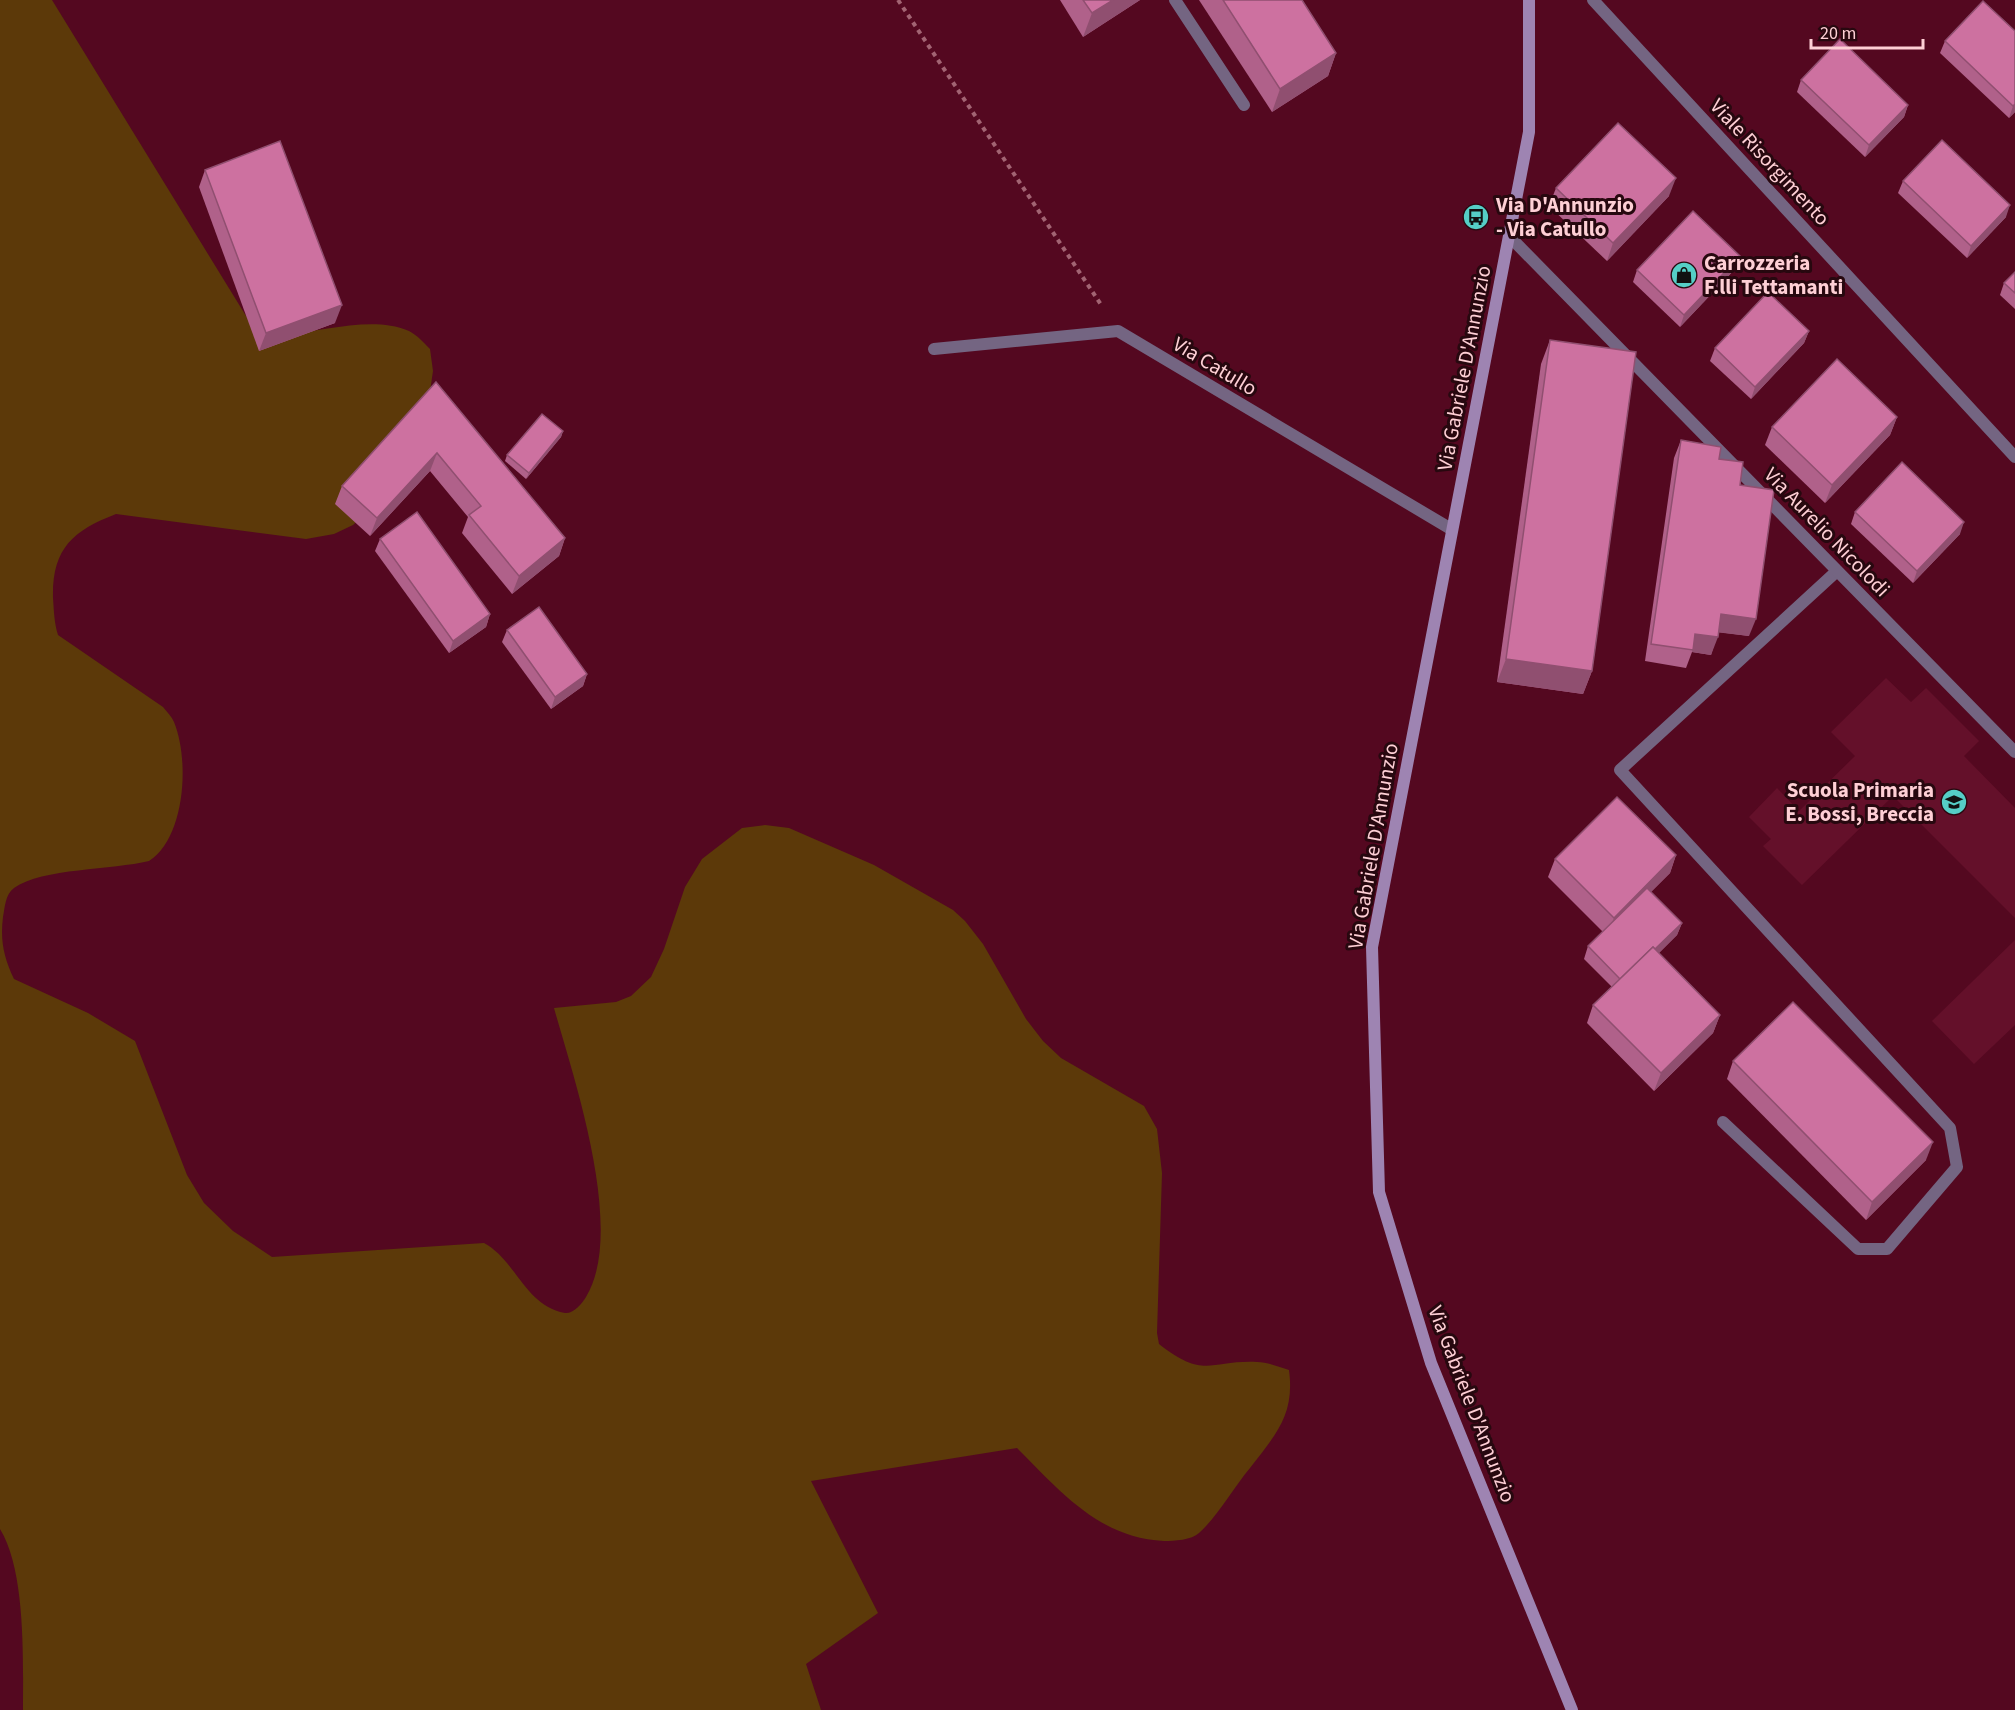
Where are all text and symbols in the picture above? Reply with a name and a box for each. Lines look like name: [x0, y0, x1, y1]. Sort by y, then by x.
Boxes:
scale bar: [1811, 12, 1924, 50]
text: 20 m: [1820, 21, 1856, 46]
street label: Viale Risorgimento: [1703, 92, 1837, 232]
place label: Via D'Annunzio - Via Catullo: [1495, 190, 1634, 244]
bus stop icon: Via D'Annunzio - Via Catullo: [1461, 202, 1491, 232]
place label: Carrozzeria F.lli Tettamanti: [1704, 248, 1843, 302]
shop icon: Carrozzeria F.lli Tettamanti: [1669, 260, 1699, 290]
street label: Via Gabriele D'Annunzio: [1429, 263, 1499, 473]
street label: Via Catullo: [1167, 329, 1263, 403]
street label: Via Aurelio Nicolodi: [1757, 460, 1897, 604]
street label: Via Gabriele D'Annunzio: [1340, 741, 1406, 951]
place label: Scuola Primaria E. Bossi, Breccia: [1785, 775, 1934, 829]
school or university icon: Scuola Primaria E. Bossi, Breccia: [1939, 787, 1969, 817]
street label: Via Gabriele D'Annunzio: [1421, 1301, 1523, 1507]

